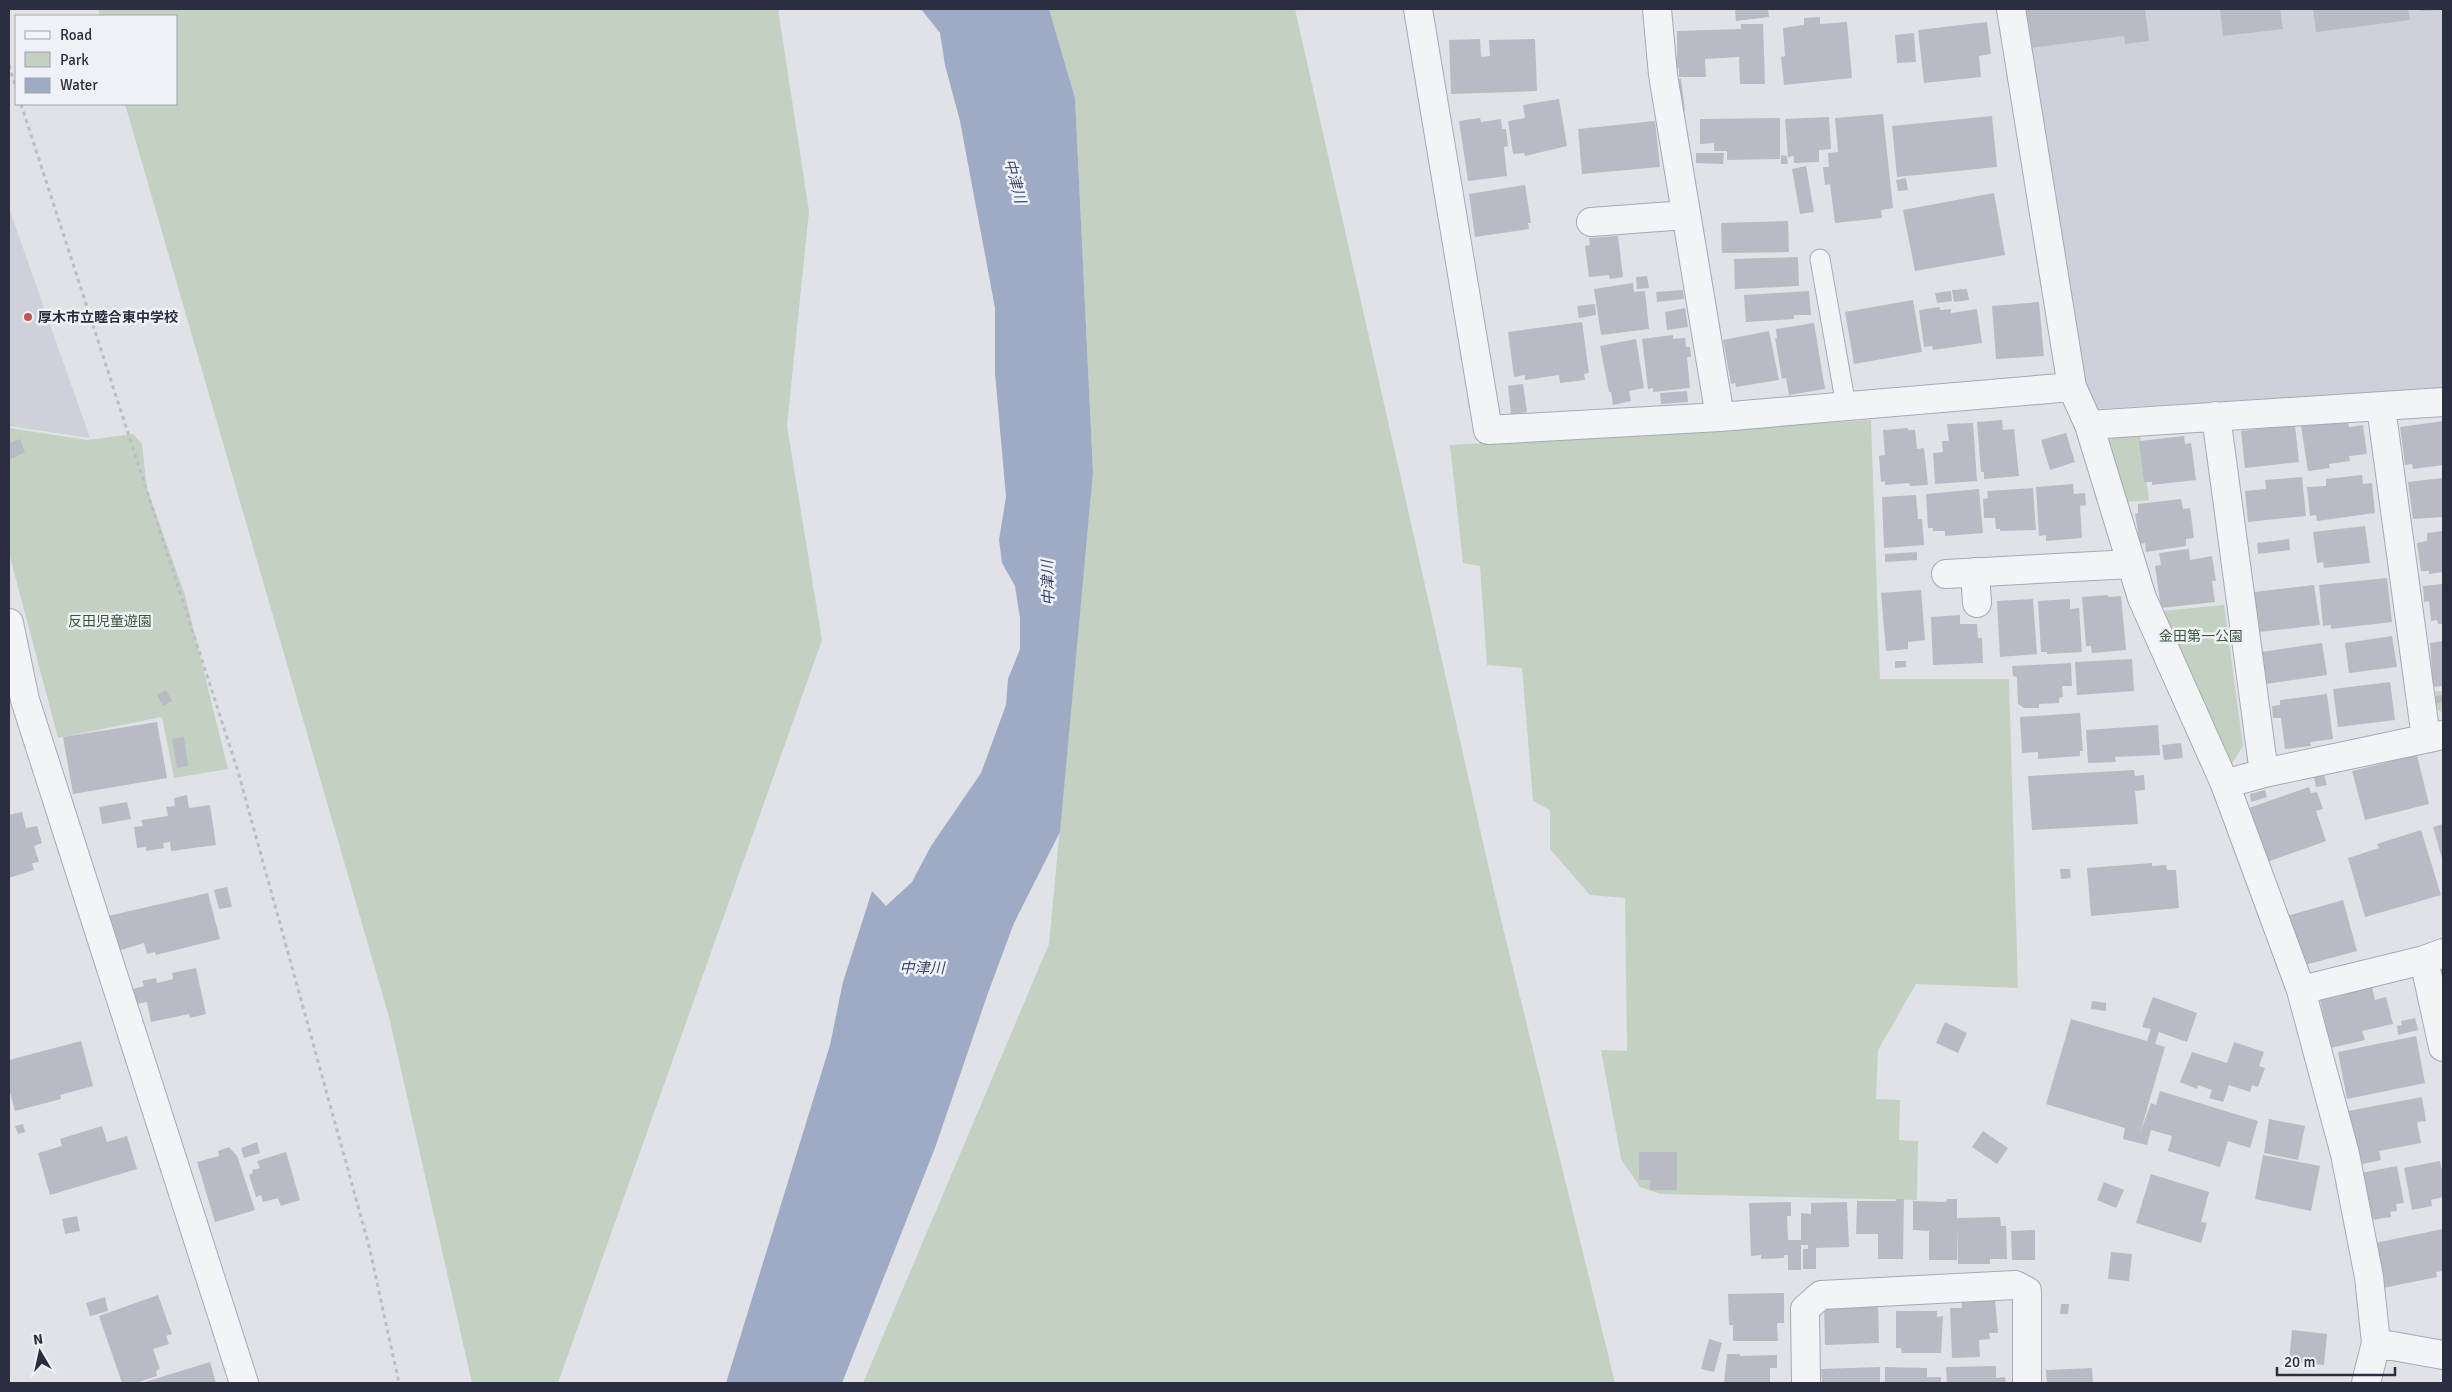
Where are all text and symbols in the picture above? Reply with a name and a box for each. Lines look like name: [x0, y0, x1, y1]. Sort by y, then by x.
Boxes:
legend: [15, 15, 178, 105]
text: Road: [60, 26, 92, 44]
text: Park: [60, 51, 89, 69]
text: Water: [60, 76, 98, 94]
water label: 中津川: [1000, 157, 1030, 207]
place label: 厚木市立睦合東中学校: [38, 309, 178, 326]
marker: 厚木市立睦合東中学校: [22, 311, 34, 323]
water label: 中津川: [1038, 558, 1058, 606]
park label: 反田児童遊園: [68, 613, 152, 630]
park label: 金田第一公園: [2159, 628, 2243, 645]
water label: 中津川: [899, 959, 946, 977]
north arrow: [15, 1327, 65, 1377]
text: N: [32, 1330, 44, 1349]
scale bar: [2277, 1344, 2394, 1376]
text: 20 m: [2284, 1353, 2315, 1371]

